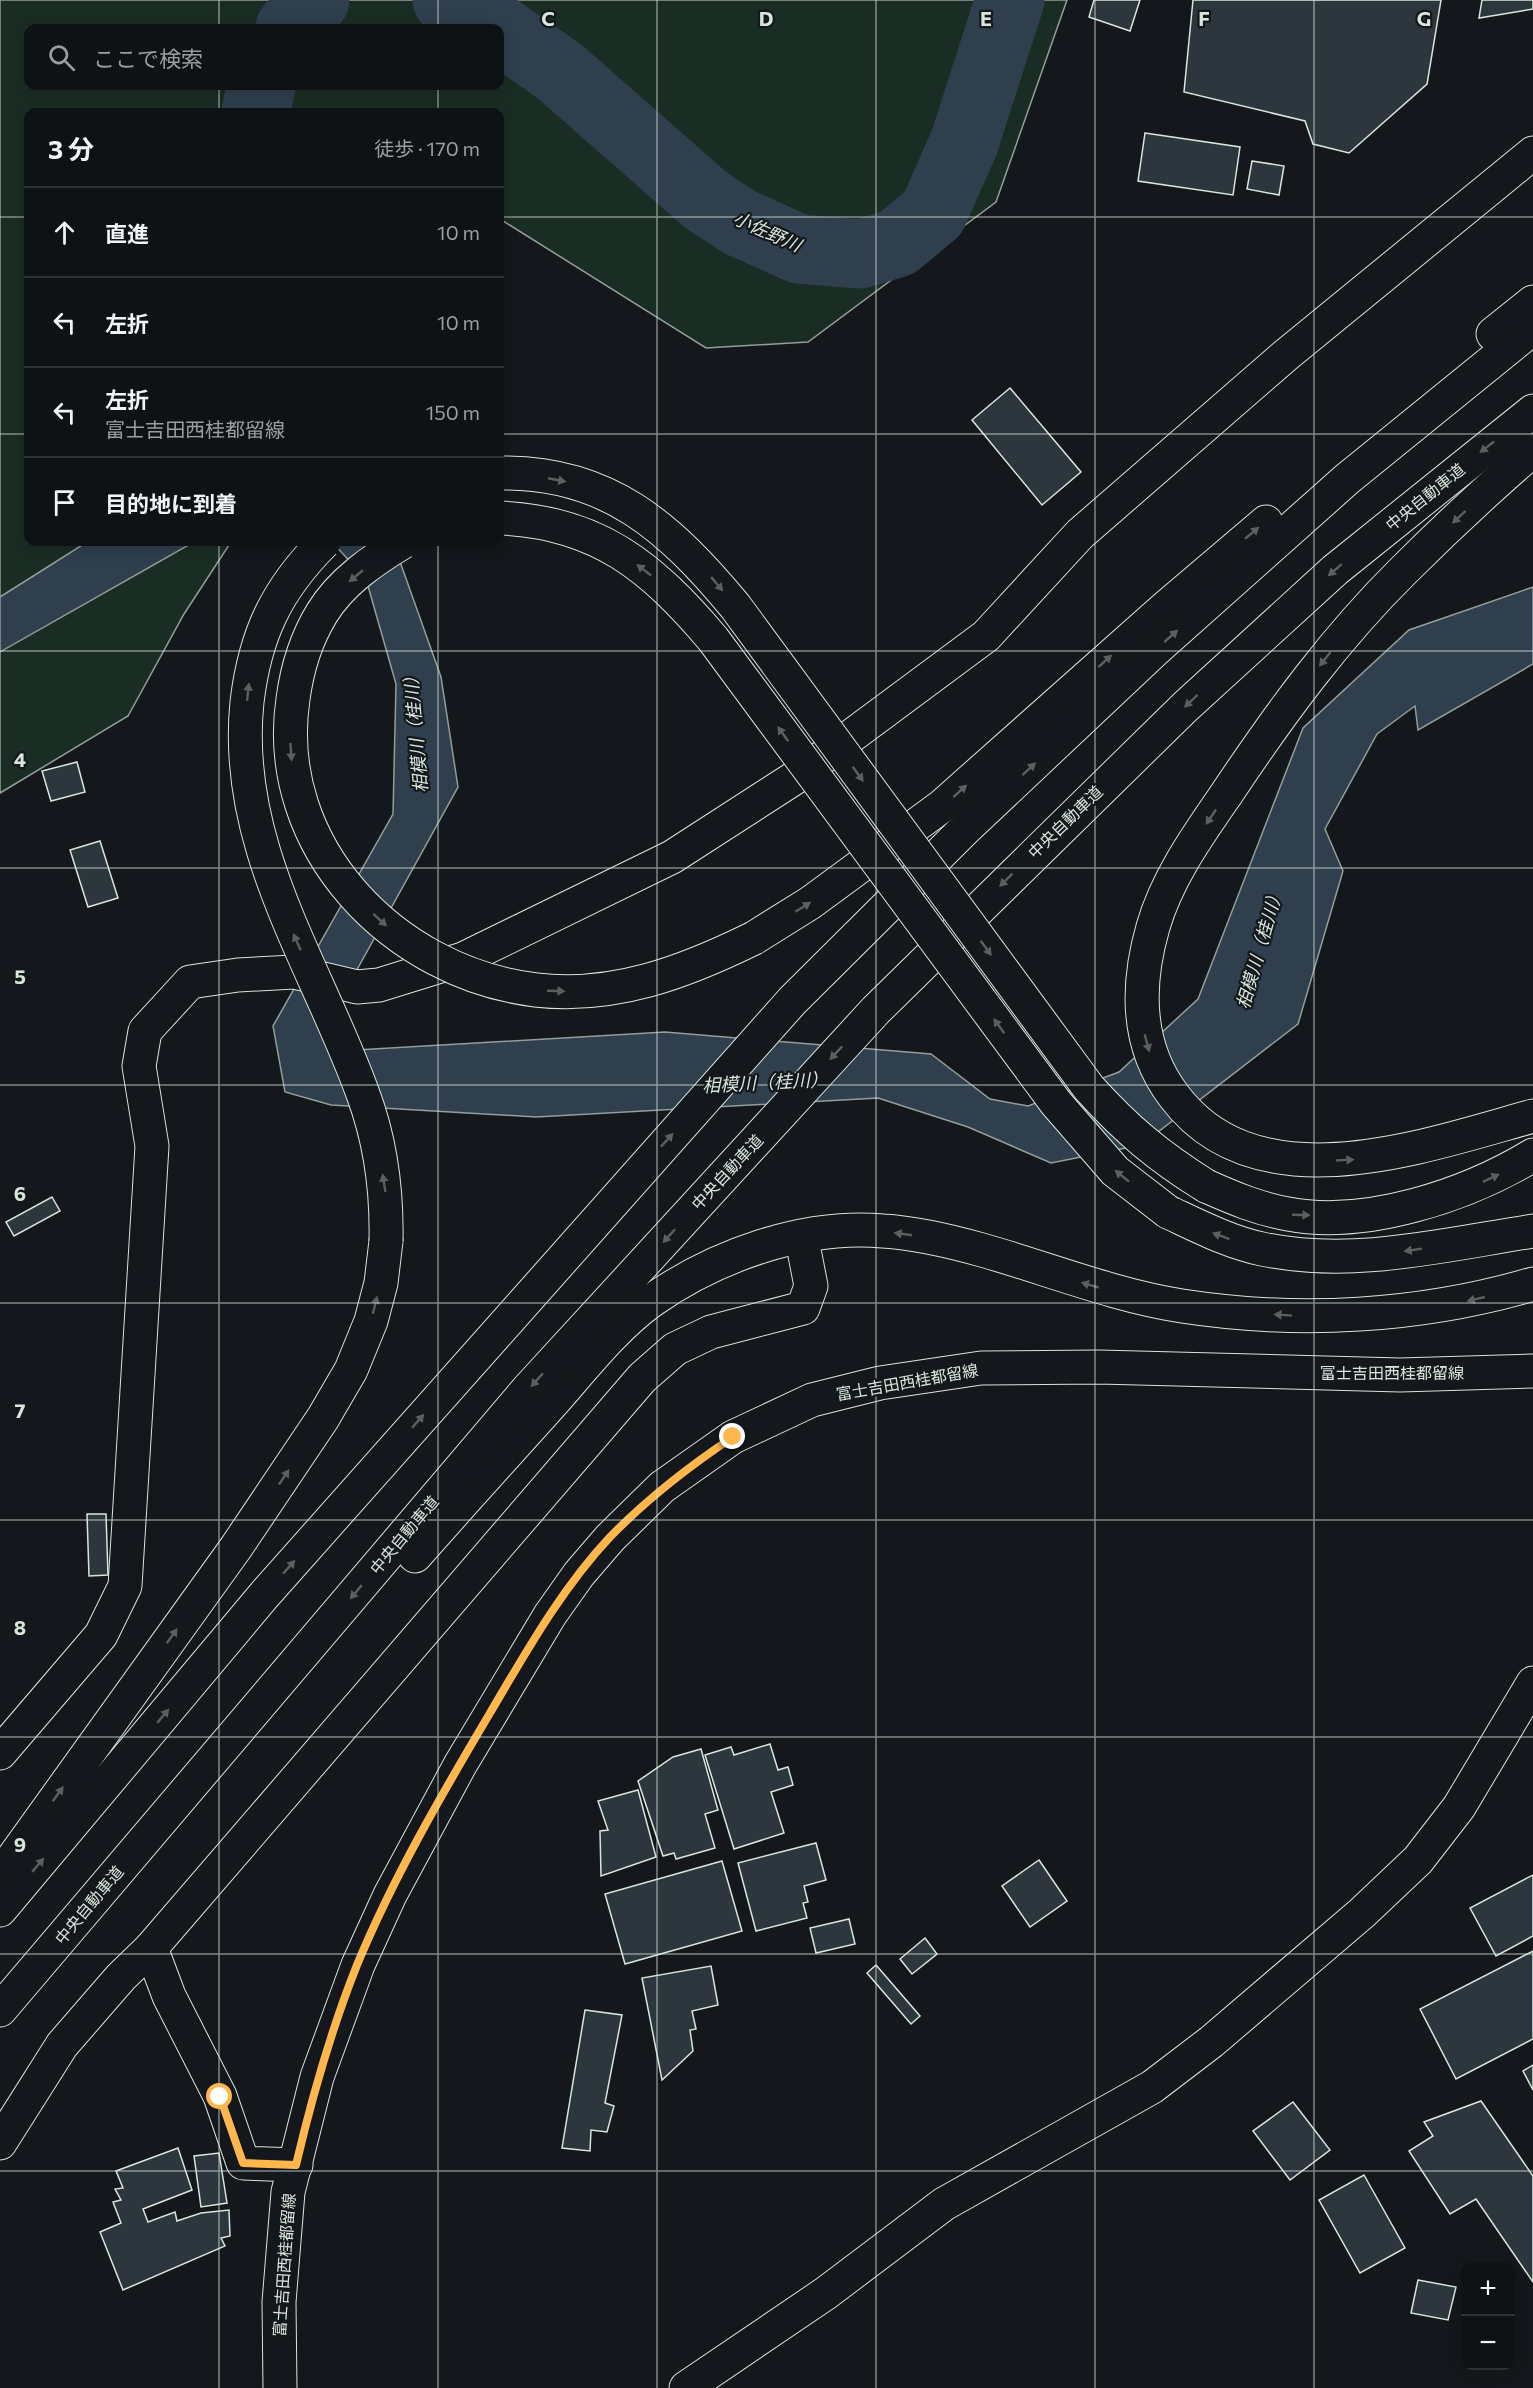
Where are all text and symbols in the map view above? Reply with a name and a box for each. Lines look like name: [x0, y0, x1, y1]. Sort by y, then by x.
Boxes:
text: C: [541, 6, 555, 30]
text: D: [759, 6, 773, 30]
text: E: [980, 6, 992, 30]
text: F: [1198, 6, 1210, 30]
text: G: [1417, 6, 1431, 30]
search box: [24, 24, 504, 90]
icon: search: [45, 41, 78, 74]
text: ここで検索: [93, 45, 203, 72]
text: 3 分: [48, 133, 94, 164]
text: 徒歩 · 170 m: [374, 136, 480, 160]
water label: 小佐野川: [730, 206, 807, 257]
icon: ahead: [48, 216, 81, 249]
text: 直進: [105, 220, 149, 247]
text: 10 m: [437, 220, 480, 244]
icon: left: [48, 306, 81, 339]
text: 左折: [105, 310, 149, 337]
text: 10 m: [437, 310, 480, 334]
text: 左折: [105, 386, 149, 413]
icon: left: [48, 396, 81, 429]
text: 150 m: [426, 400, 480, 424]
text: 富士吉田西桂都留線: [105, 417, 285, 441]
one-way arrow: [1479, 441, 1495, 454]
street label: 中央自動車道: [1381, 459, 1468, 534]
one-way arrow: [548, 476, 567, 485]
icon: arrive: [48, 486, 81, 519]
text: 目的地に到着: [105, 490, 237, 517]
one-way arrow: [1452, 510, 1466, 524]
one-way arrow: [1244, 527, 1259, 540]
one-way arrow: [636, 563, 652, 576]
one-way arrow: [1327, 563, 1343, 576]
one-way arrow: [348, 569, 364, 582]
one-way arrow: [710, 576, 723, 592]
one-way arrow: [1163, 630, 1178, 643]
one-way arrow: [1318, 651, 1331, 667]
one-way arrow: [1097, 655, 1112, 668]
water label: 相模川（桂川）: [399, 666, 431, 794]
one-way arrow: [244, 682, 253, 701]
one-way arrow: [1184, 694, 1199, 707]
one-way arrow: [777, 726, 789, 742]
one-way arrow: [286, 742, 296, 761]
text: 4: [14, 747, 26, 771]
one-way arrow: [1021, 762, 1036, 776]
one-way arrow: [852, 766, 864, 781]
street label: 中央自動車道: [1024, 781, 1106, 862]
one-way arrow: [952, 784, 967, 798]
one-way arrow: [1205, 808, 1216, 825]
one-way arrow: [999, 873, 1013, 887]
water label: 相模川（桂川）: [1231, 884, 1287, 1011]
one-way arrow: [795, 902, 811, 913]
one-way arrow: [372, 913, 387, 927]
one-way arrow: [292, 933, 301, 950]
one-way arrow: [980, 940, 992, 955]
text: 5: [14, 964, 26, 988]
one-way arrow: [547, 986, 566, 995]
one-way arrow: [993, 1018, 1005, 1034]
one-way arrow: [1143, 1034, 1152, 1052]
one-way arrow: [830, 1045, 843, 1060]
water label: 相模川（桂川）: [701, 1068, 828, 1096]
street label: 中央自動車道: [687, 1130, 766, 1213]
one-way arrow: [660, 1133, 673, 1148]
one-way arrow: [1335, 1155, 1354, 1164]
one-way arrow: [1114, 1170, 1130, 1183]
one-way arrow: [380, 1173, 389, 1192]
one-way arrow: [1482, 1173, 1499, 1182]
text: 6: [14, 1181, 26, 1205]
one-way arrow: [1292, 1211, 1311, 1220]
one-way arrow: [662, 1228, 676, 1242]
one-way arrow: [893, 1229, 912, 1238]
one-way arrow: [1212, 1230, 1230, 1240]
one-way arrow: [1403, 1246, 1422, 1255]
one-way arrow: [1081, 1280, 1099, 1289]
one-way arrow: [1467, 1294, 1486, 1304]
one-way arrow: [371, 1296, 381, 1314]
one-way arrow: [1273, 1310, 1292, 1320]
street label: 富士吉田西桂都留線: [834, 1360, 979, 1403]
street label: 富士吉田西桂都留線: [1320, 1363, 1464, 1382]
one-way arrow: [530, 1372, 544, 1387]
text: 7: [15, 1398, 26, 1422]
one-way arrow: [411, 1414, 424, 1429]
route end: [719, 1423, 745, 1449]
one-way arrow: [279, 1468, 290, 1485]
street label: 中央自動車道: [365, 1492, 442, 1578]
one-way arrow: [282, 1560, 295, 1575]
one-way arrow: [350, 1584, 363, 1599]
text: 8: [14, 1615, 26, 1639]
one-way arrow: [166, 1628, 177, 1644]
one-way arrow: [156, 1709, 169, 1724]
one-way arrow: [52, 1786, 64, 1802]
text: 9: [14, 1832, 26, 1856]
one-way arrow: [31, 1857, 44, 1873]
street label: 中央自動車道: [50, 1862, 127, 1948]
route start: [206, 2083, 232, 2109]
street label: 富士吉田西桂都留線: [269, 2192, 298, 2337]
map controls: [1461, 2262, 1515, 2370]
button: +: [1461, 2262, 1515, 2316]
button: −: [1461, 2316, 1515, 2370]

